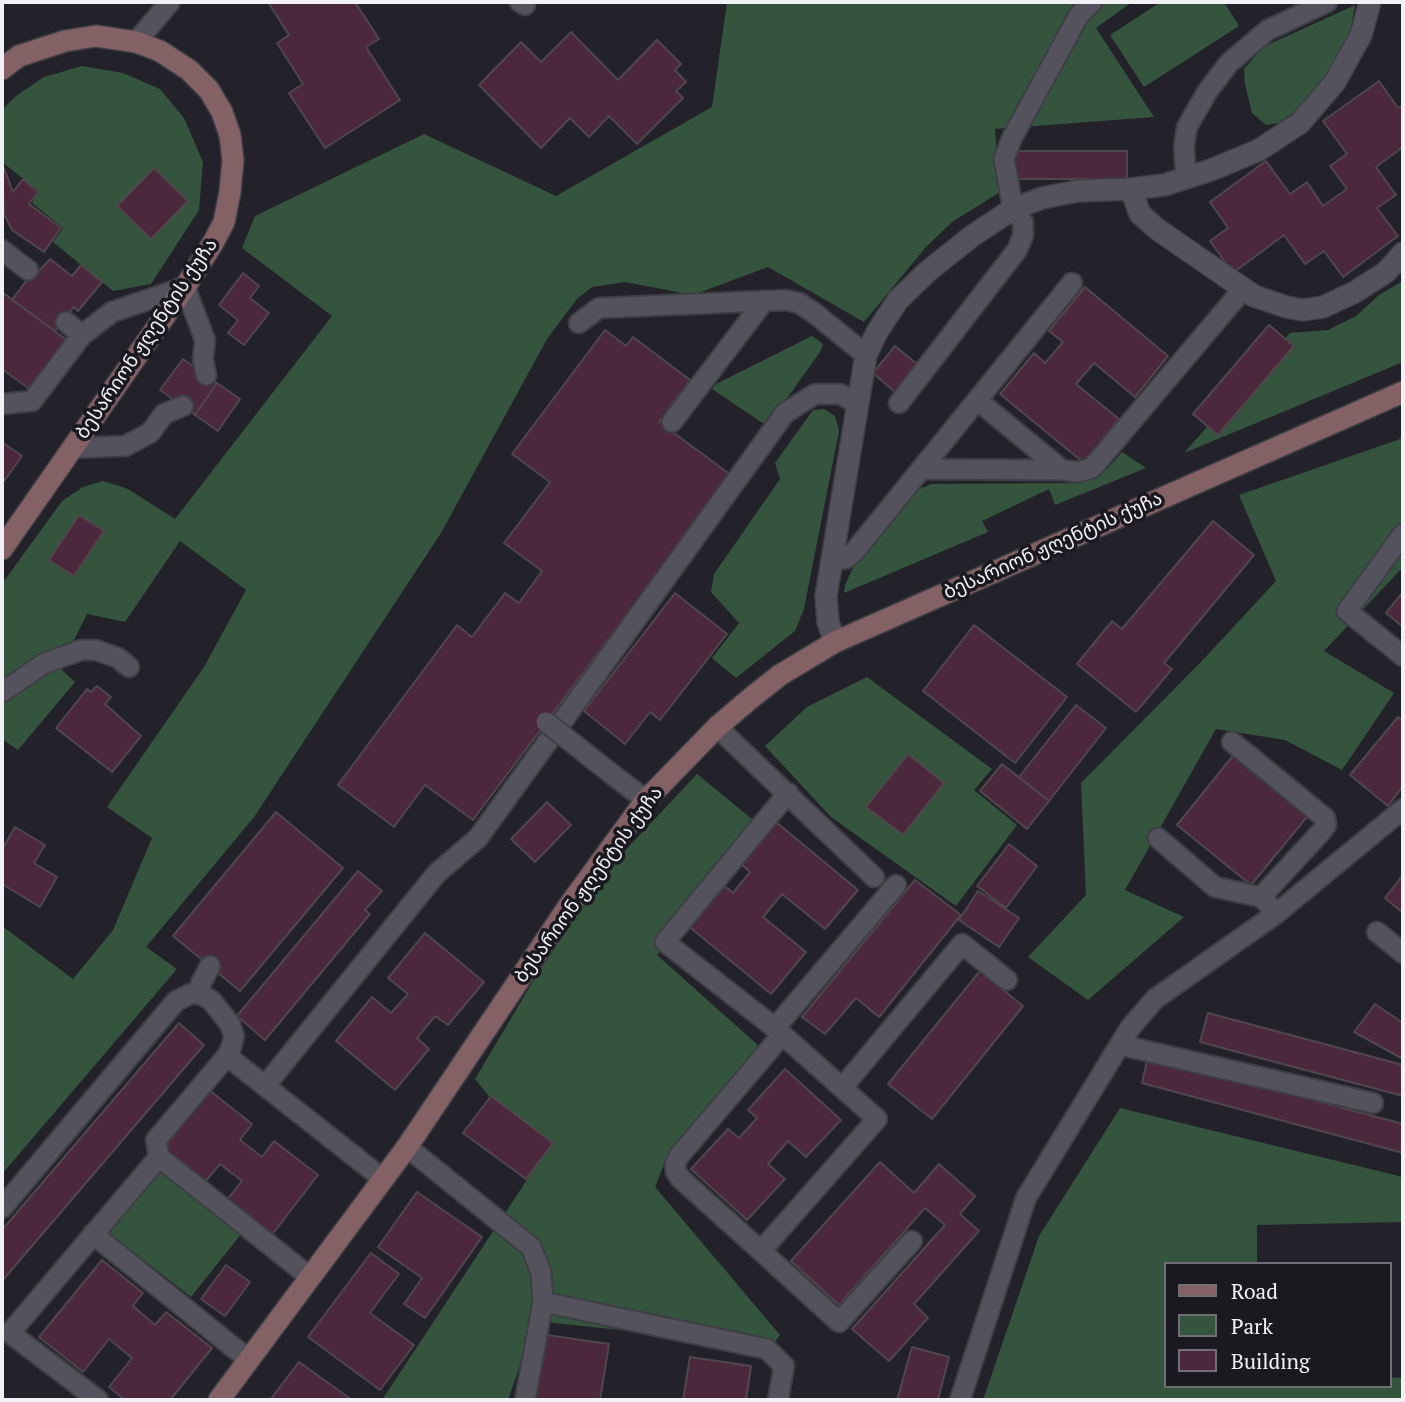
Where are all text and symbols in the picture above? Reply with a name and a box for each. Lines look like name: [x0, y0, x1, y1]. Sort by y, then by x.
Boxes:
street label: ბესარიონ ჟღენტის ქუჩა: [71, 234, 223, 444]
street label: ბესარიონ ჟღენტის ქუჩა: [940, 487, 1166, 605]
street label: ბესარიონ ჟღენტის ქუჩა: [510, 782, 668, 988]
legend: [1164, 1262, 1391, 1388]
text: Road: [1231, 1277, 1278, 1305]
text: Park: [1231, 1312, 1273, 1340]
text: Building: [1231, 1347, 1310, 1375]

